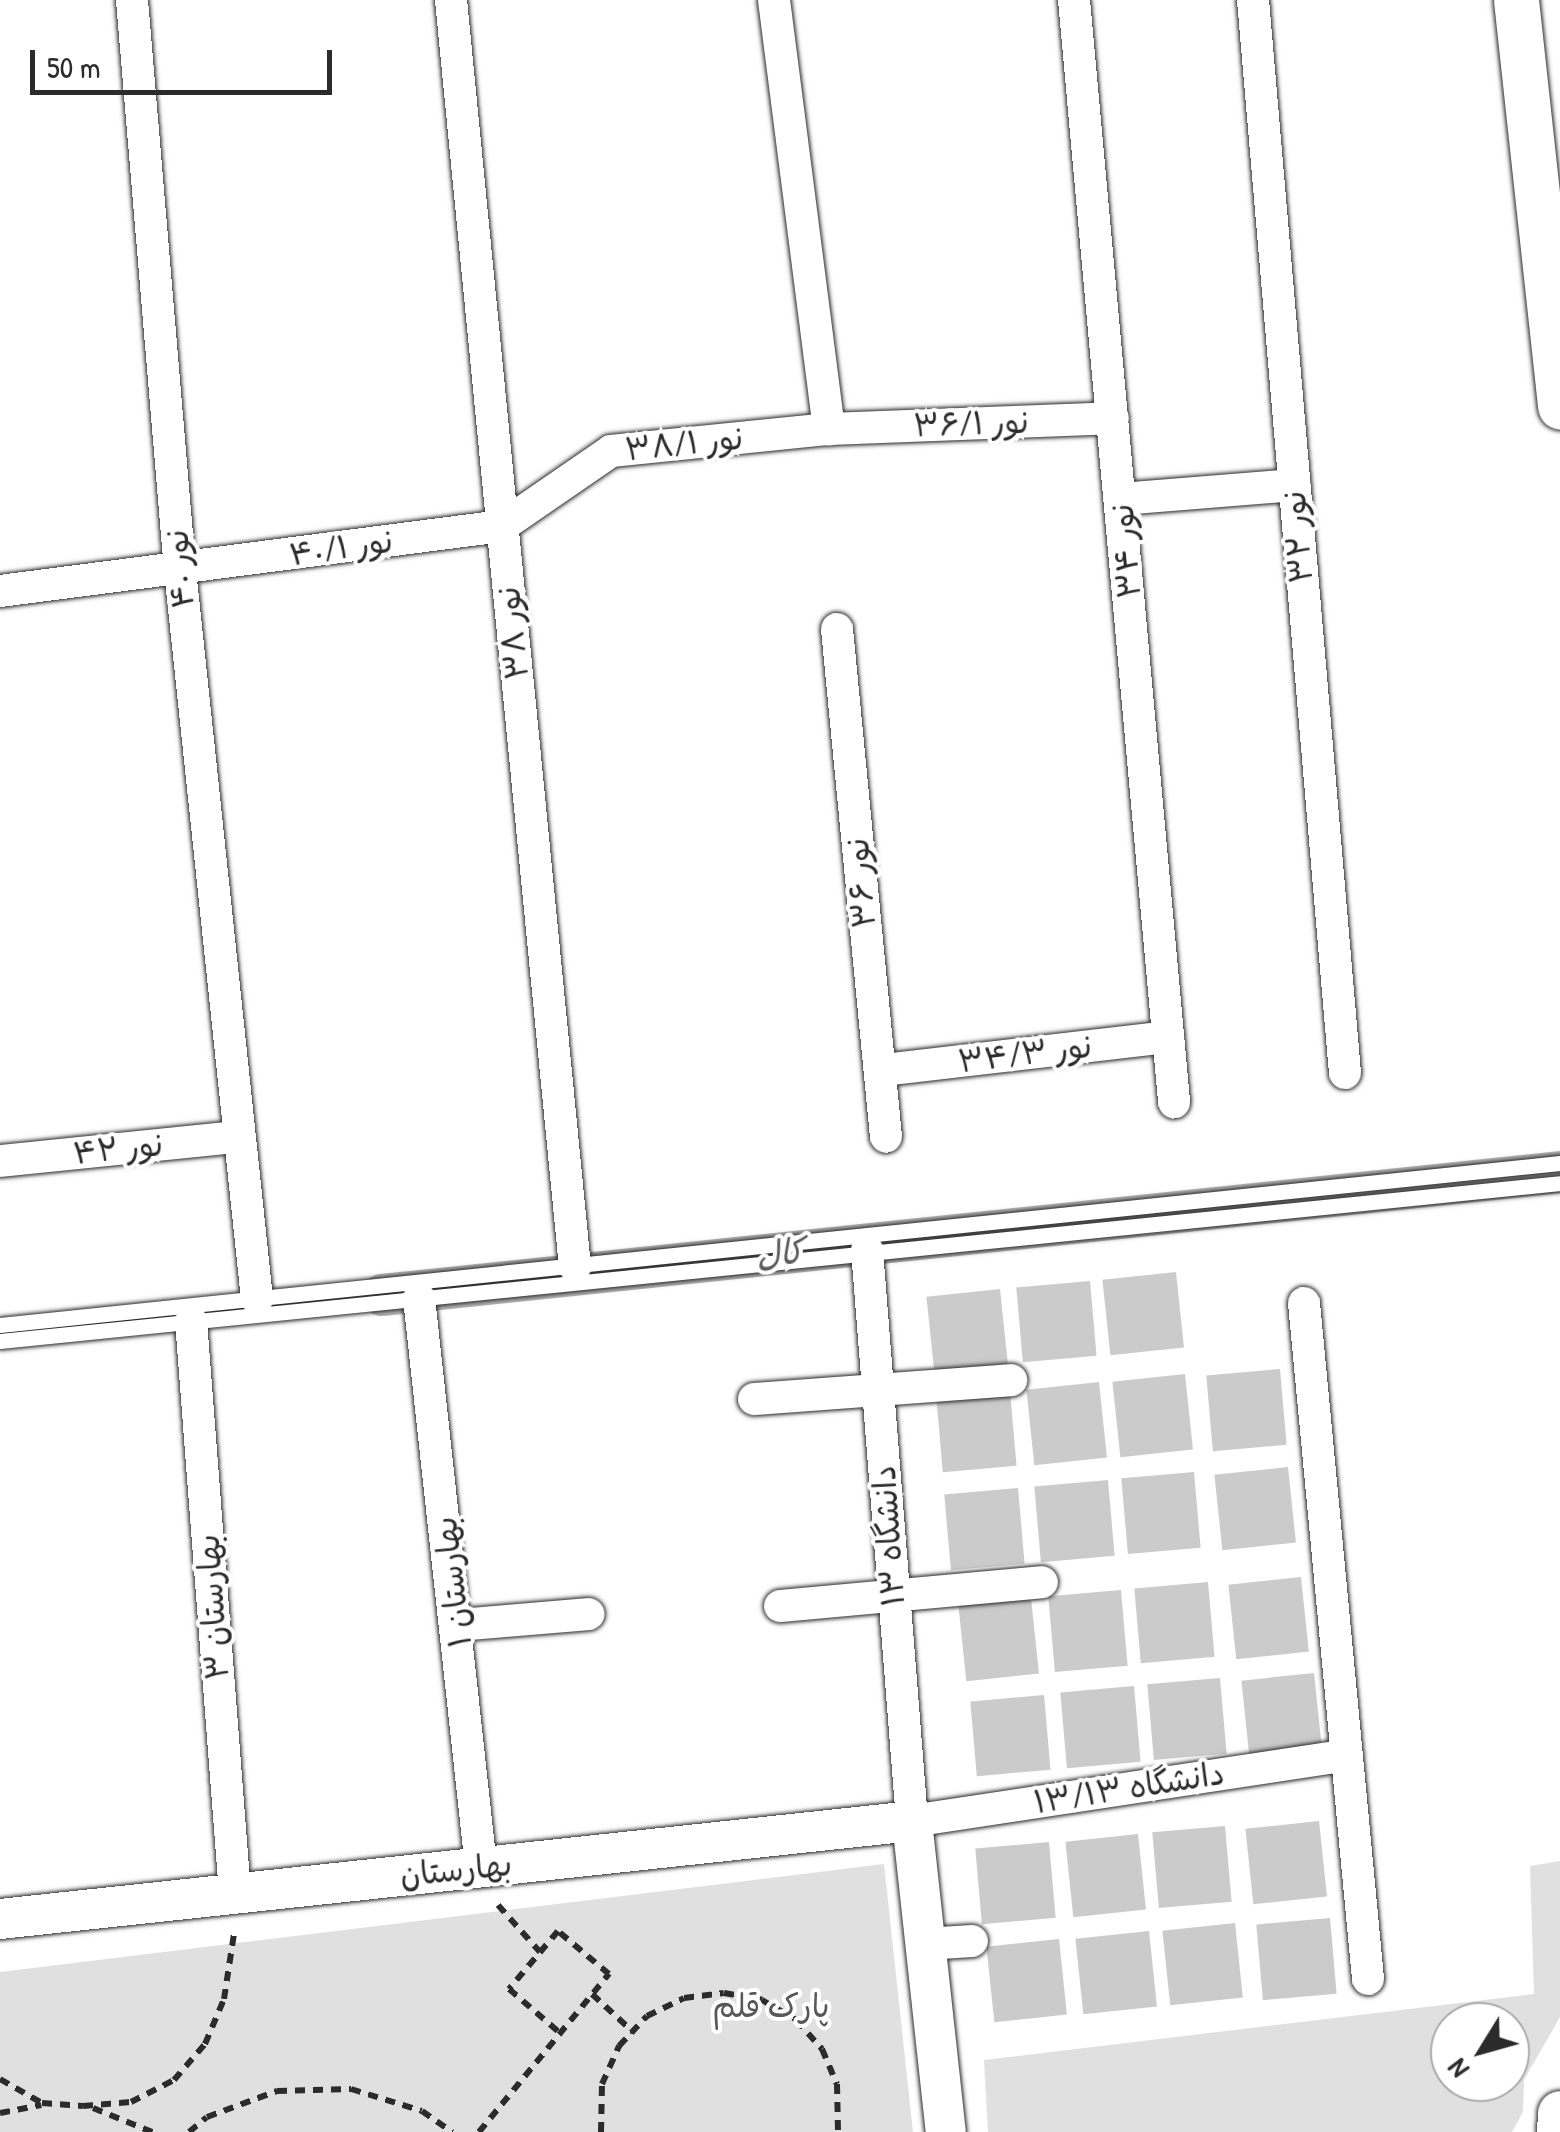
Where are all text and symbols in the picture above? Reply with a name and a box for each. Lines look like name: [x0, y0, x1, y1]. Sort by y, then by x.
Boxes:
scale bar: [35, 30, 338, 92]
text: 50 m: [47, 47, 100, 87]
street label: نور ۳۶/۱: [913, 403, 1029, 445]
street label: نور ۳۸/۱: [623, 419, 745, 469]
street label: نور ۳۲: [1275, 489, 1321, 585]
street label: نور ۳۴: [1103, 502, 1149, 600]
street label: نور ۴۰/۱: [287, 522, 395, 574]
street label: نور ۴۰: [157, 528, 203, 610]
street label: نور ۳۸: [489, 585, 537, 681]
street label: نور ۳۶: [838, 836, 884, 930]
street label: نور ۳۴/۳: [956, 1027, 1094, 1081]
street label: نور ۴۲: [71, 1125, 165, 1173]
water label: کال: [754, 1230, 806, 1276]
street label: دانشگاه ۱۳: [865, 1464, 913, 1608]
street label: بهارستان ۱: [426, 1515, 480, 1649]
street label: بهارستان ۳: [189, 1533, 237, 1681]
street label: دانشگاه ۱۳/۱۳: [1031, 1754, 1227, 1822]
street label: بهارستان: [398, 1845, 514, 1895]
park label: پارک قلم: [712, 1987, 830, 2025]
north arrow: [1430, 2002, 1530, 2102]
text: N: [1438, 2051, 1477, 2086]

